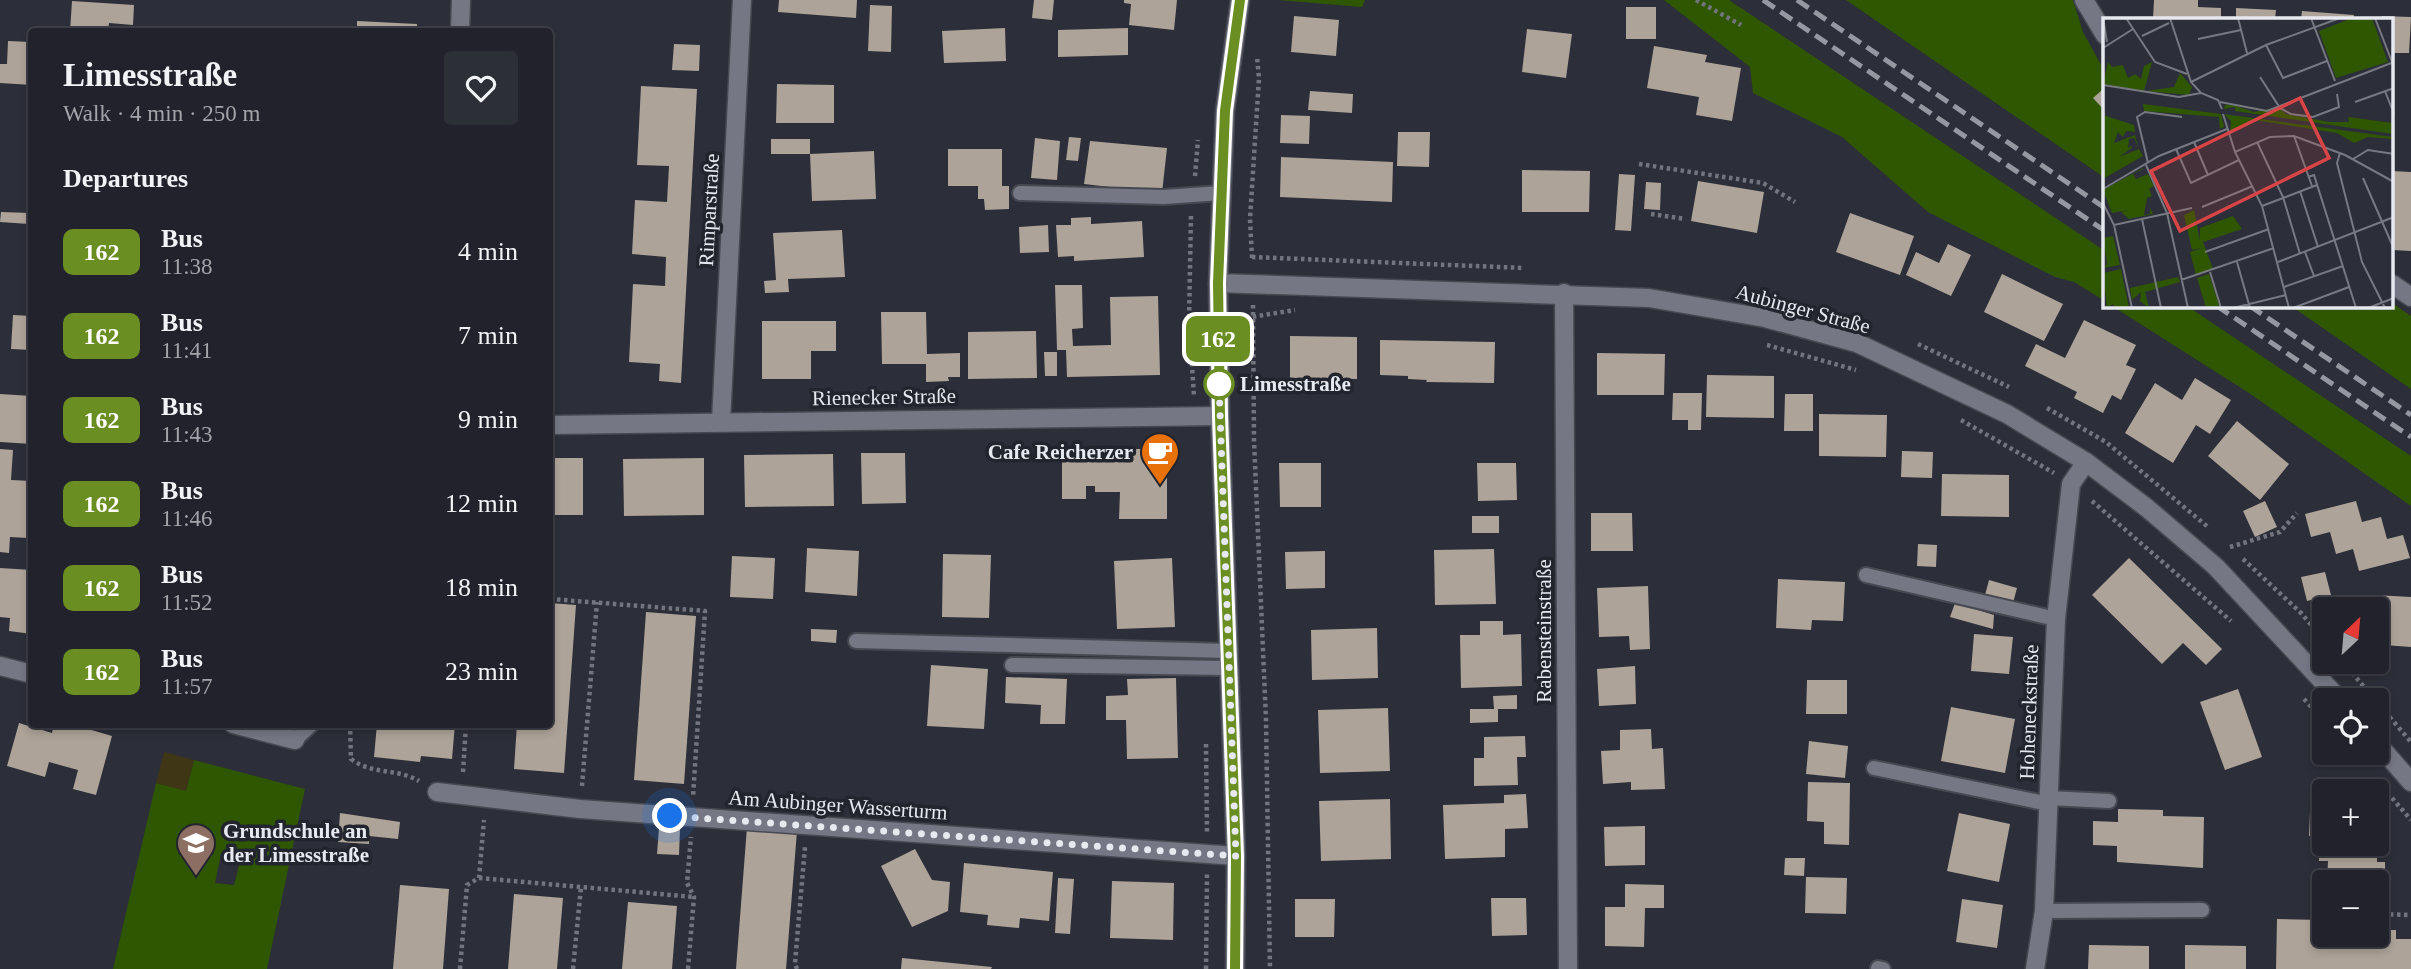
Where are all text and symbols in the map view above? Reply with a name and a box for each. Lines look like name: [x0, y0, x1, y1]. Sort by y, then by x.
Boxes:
inset map: [2103, 18, 2394, 308]
button: heart: [444, 51, 518, 125]
text: Limesstraße: [63, 57, 237, 93]
text: Walk · 4 min · 250 m: [63, 101, 260, 126]
street label: Rimparstraße: [694, 153, 724, 267]
text: Departures: [63, 164, 188, 193]
text: Bus: [161, 224, 203, 253]
text: 4 min: [458, 237, 518, 266]
text: 162: [84, 239, 120, 265]
text: 11:38: [161, 254, 213, 279]
street label: Aubinger Straße: [1733, 280, 1873, 338]
text: Bus: [161, 308, 203, 337]
line badge: 162: [1178, 316, 1258, 362]
text: 7 min: [458, 321, 518, 350]
text: 162: [84, 323, 120, 349]
text: 162: [1200, 326, 1236, 352]
text: 11:41: [161, 338, 213, 363]
marker: Limesstraße: [1204, 369, 1234, 399]
place label: Limesstraße: [1240, 372, 1351, 396]
street label: Rienecker Straße: [812, 384, 956, 410]
text: Bus: [161, 392, 203, 421]
text: 9 min: [458, 405, 518, 434]
text: 162: [84, 407, 120, 433]
text: 11:43: [161, 422, 213, 447]
cafe icon: Cafe Reicherzer: [1139, 431, 1181, 486]
place label: Cafe Reicherzer: [988, 440, 1133, 464]
text: Bus: [161, 476, 203, 505]
text: 12 min: [445, 489, 518, 518]
text: 162: [84, 491, 120, 517]
text: 11:46: [161, 506, 213, 531]
street label: Rabensteinstraße: [1532, 559, 1556, 703]
text: Bus: [161, 560, 203, 589]
text: 18 min: [445, 573, 518, 602]
text: 162: [84, 575, 120, 601]
text: 11:52: [161, 590, 213, 615]
north arrow: [2312, 597, 2389, 674]
map controls: [2312, 597, 2389, 947]
text: Bus: [161, 644, 203, 673]
street label: Hoheneckstraße: [2015, 644, 2043, 780]
text: 23 min: [445, 657, 518, 686]
text: 162: [84, 659, 120, 685]
text: 11:57: [161, 674, 213, 699]
button: locate: [2312, 688, 2389, 765]
button: +: [2312, 779, 2389, 856]
street label: Am Aubinger Wasserturm: [728, 785, 948, 825]
your location: [652, 798, 687, 833]
place label: Grundschule an der Limesstraße: [223, 819, 369, 867]
school or university icon: Grundschule an der Limesstraße: [175, 822, 217, 877]
button: −: [2312, 870, 2389, 947]

